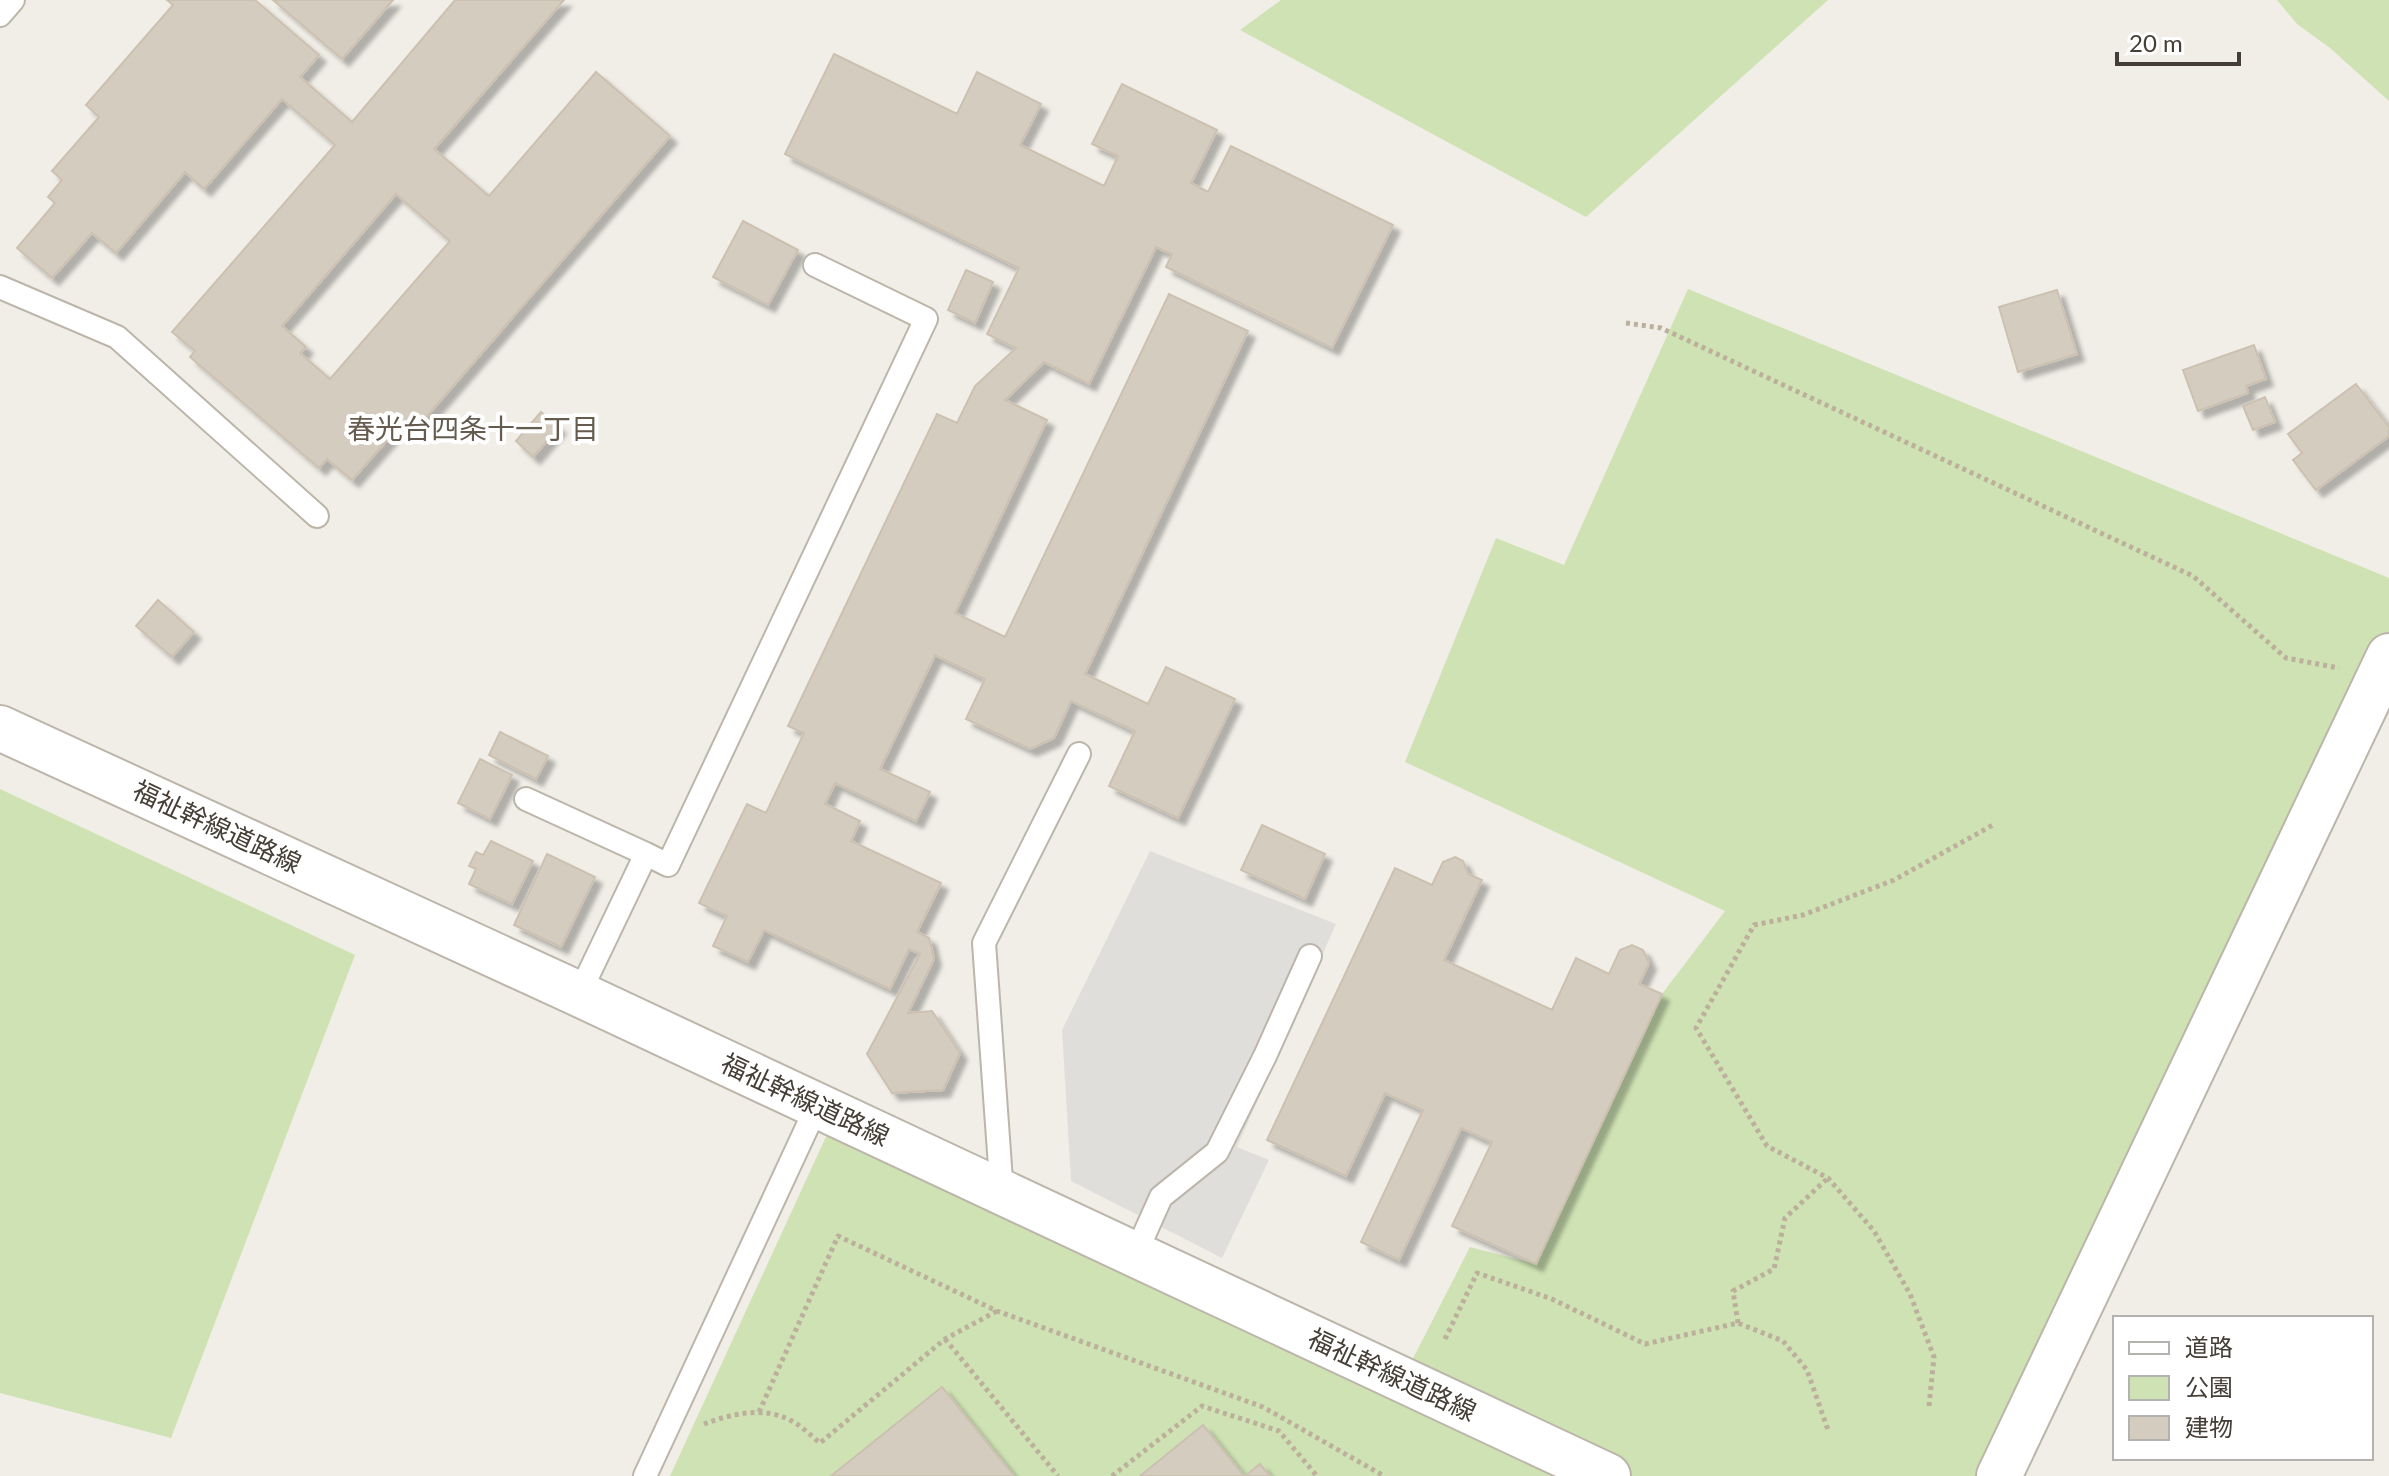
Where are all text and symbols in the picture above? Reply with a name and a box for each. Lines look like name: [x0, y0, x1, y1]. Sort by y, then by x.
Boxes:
scale bar: [2117, 16, 2239, 66]
text: 20 m: [2129, 28, 2183, 57]
district label: 春光台四条十一丁目: [347, 411, 599, 445]
street label: 福祉幹線道路線: [128, 773, 307, 879]
street label: 福祉幹線道路線: [716, 1046, 895, 1152]
legend: [2113, 1316, 2373, 1460]
street label: 福祉幹線道路線: [1303, 1321, 1482, 1427]
text: 道路: [2185, 1332, 2233, 1361]
text: 公園: [2185, 1372, 2233, 1401]
text: 建物: [2185, 1412, 2233, 1441]

